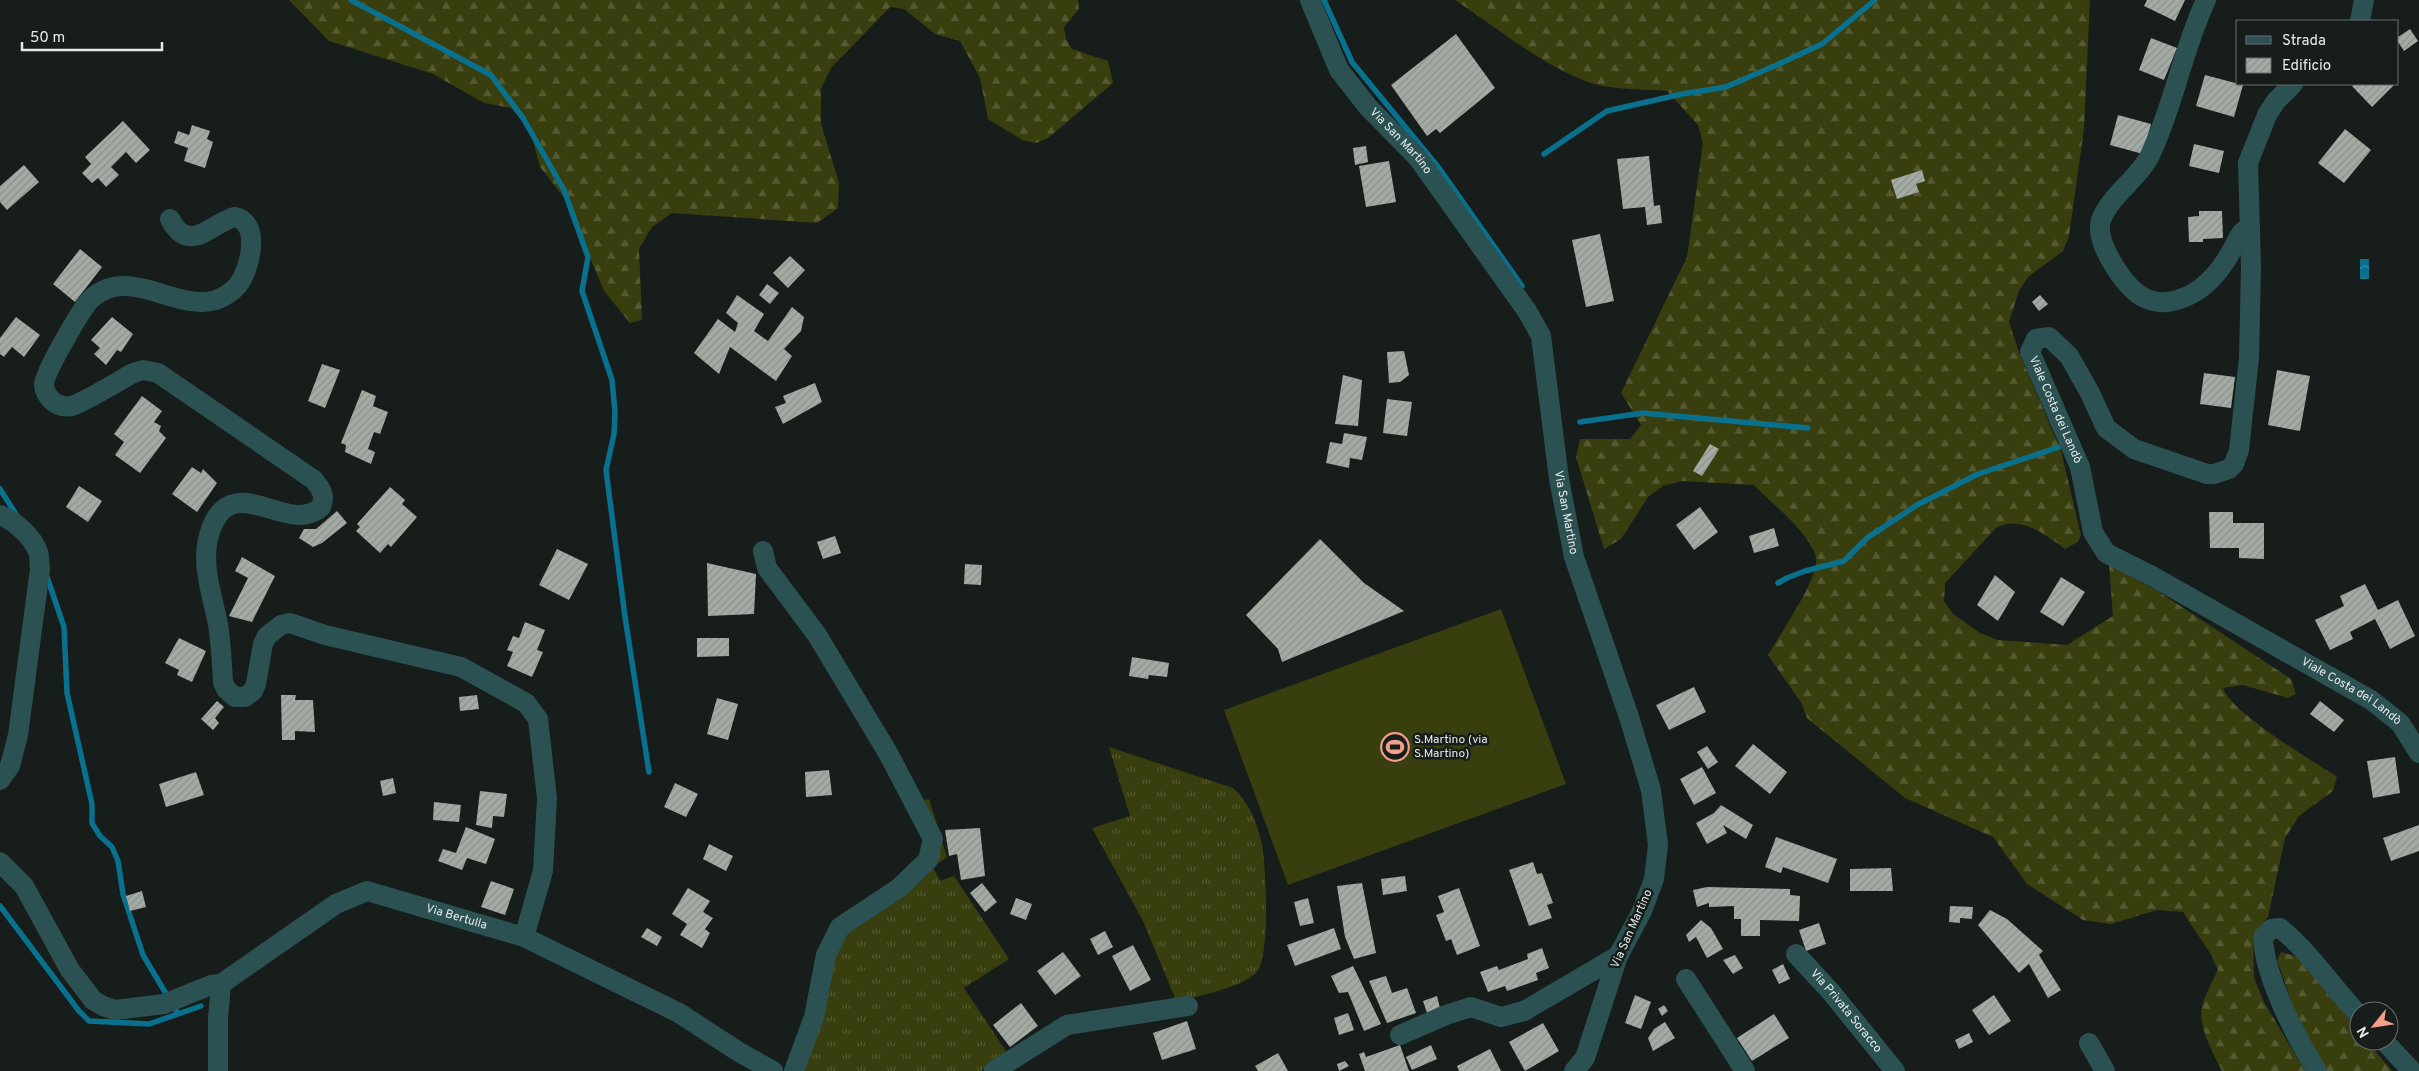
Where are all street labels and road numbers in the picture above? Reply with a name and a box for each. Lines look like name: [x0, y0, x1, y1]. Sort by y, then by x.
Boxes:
street label: Via San Martino: [1366, 105, 1435, 178]
street label: Viale Costa dei Landò: [2025, 354, 2086, 466]
street label: Via San Martino: [1550, 470, 1581, 556]
street label: Viale Costa dei Landò: [2298, 654, 2405, 729]
street label: Via San Martino: [1607, 887, 1657, 971]
street label: Via Bertulla: [424, 901, 489, 934]
street label: Via Privata Soracco: [1806, 966, 1886, 1057]

